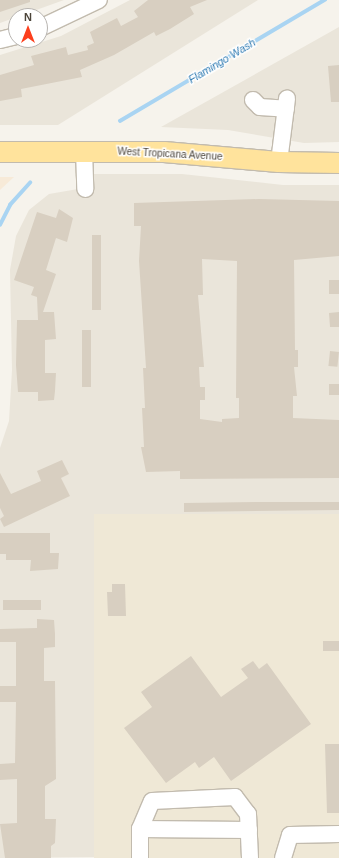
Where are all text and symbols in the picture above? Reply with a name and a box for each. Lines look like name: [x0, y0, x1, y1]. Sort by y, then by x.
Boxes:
north arrow: [8, 8, 48, 48]
text: N: [24, 11, 32, 23]
water label: Flamingo Wash: [186, 36, 258, 86]
street label: West Tropicana Avenue: [117, 145, 223, 163]

